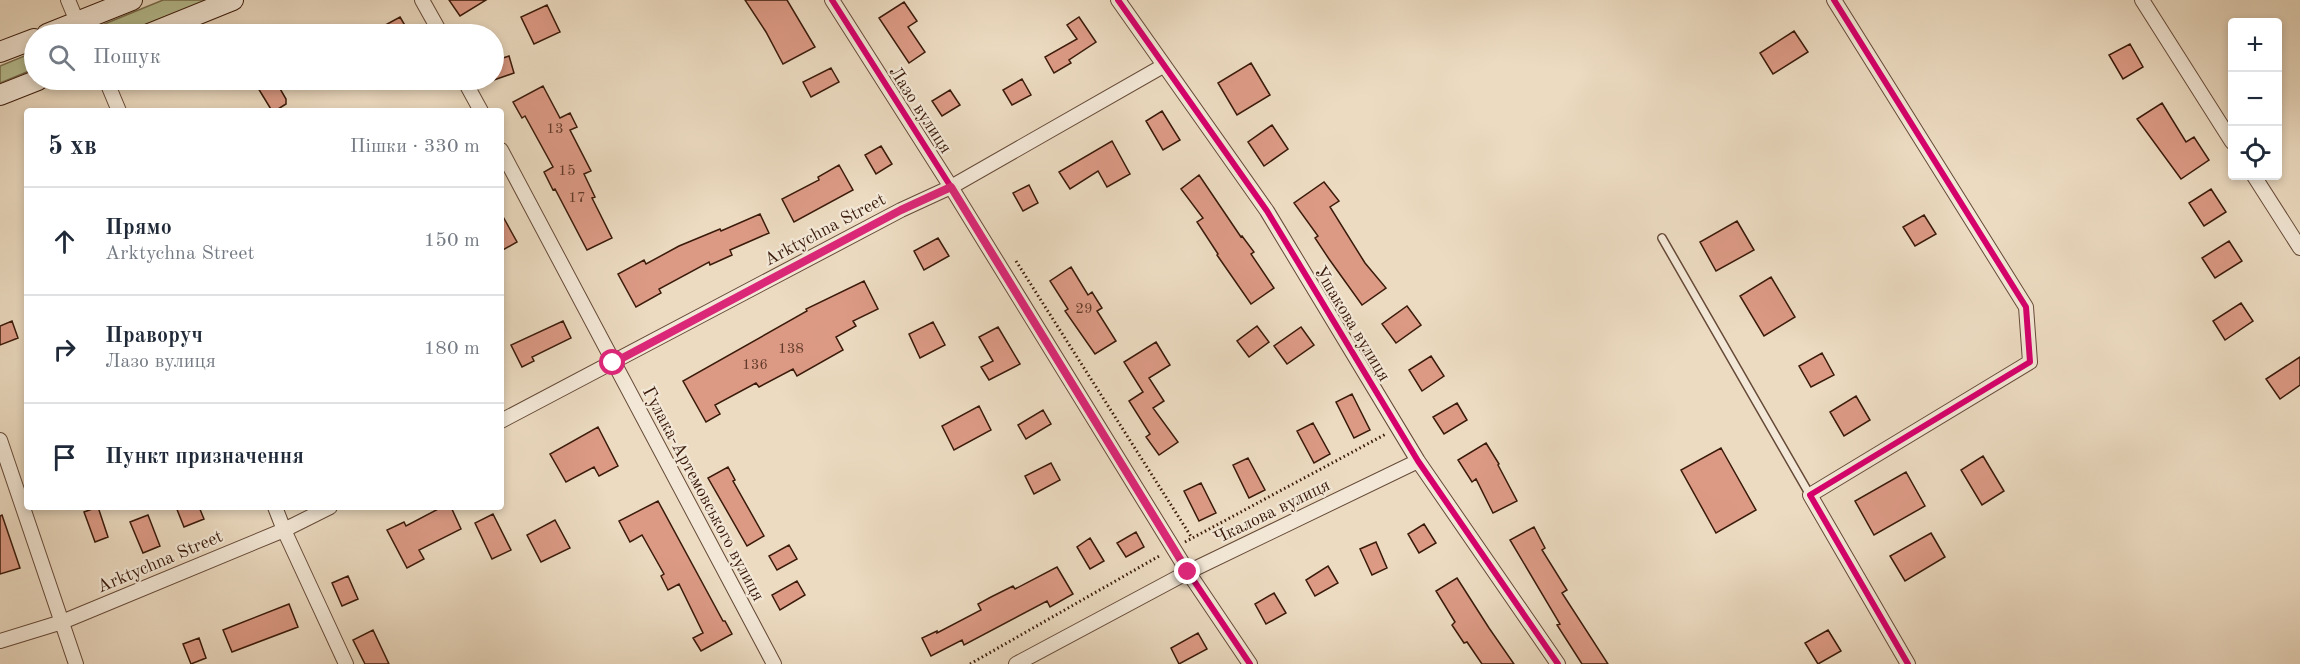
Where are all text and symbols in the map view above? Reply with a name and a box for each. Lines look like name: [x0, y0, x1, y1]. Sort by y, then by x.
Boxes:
map controls: [2228, 18, 2282, 180]
button: +: [2228, 18, 2282, 72]
search box: [24, 24, 504, 90]
icon: search: [45, 41, 78, 74]
text: Пошук: [93, 46, 161, 68]
street label: Лазо вулиця: [885, 63, 955, 157]
button: −: [2228, 72, 2282, 126]
house number: 13: [546, 122, 564, 137]
button: locate: [2228, 126, 2282, 180]
text: 5 хв: [48, 134, 97, 160]
text: Пішки · 330 m: [350, 137, 480, 157]
house number: 15: [558, 164, 576, 179]
street label: Arktychna Street: [761, 190, 889, 270]
house number: 17: [568, 191, 586, 206]
text: Прямо: [105, 217, 172, 239]
icon: ahead: [48, 225, 81, 258]
text: 150 m: [424, 231, 480, 251]
text: Arktychna Street: [105, 244, 254, 264]
street label: Ушакова вулиця: [1311, 263, 1393, 385]
house number: 29: [1075, 302, 1093, 317]
text: Праворуч: [105, 325, 203, 347]
icon: right: [48, 333, 81, 366]
text: 180 m: [424, 339, 480, 359]
house number: 138: [778, 342, 804, 357]
route start: [599, 349, 625, 375]
text: Лазо вулиця: [105, 352, 216, 372]
house number: 136: [742, 358, 768, 373]
street label: Гулака-Артемовського вулиця: [639, 384, 767, 604]
icon: arrive: [48, 441, 81, 474]
text: Пункт призначення: [105, 446, 304, 468]
street label: Чкалова вулиця: [1211, 476, 1333, 548]
street label: Arktychna Street: [95, 527, 225, 597]
route end: [1174, 558, 1200, 584]

